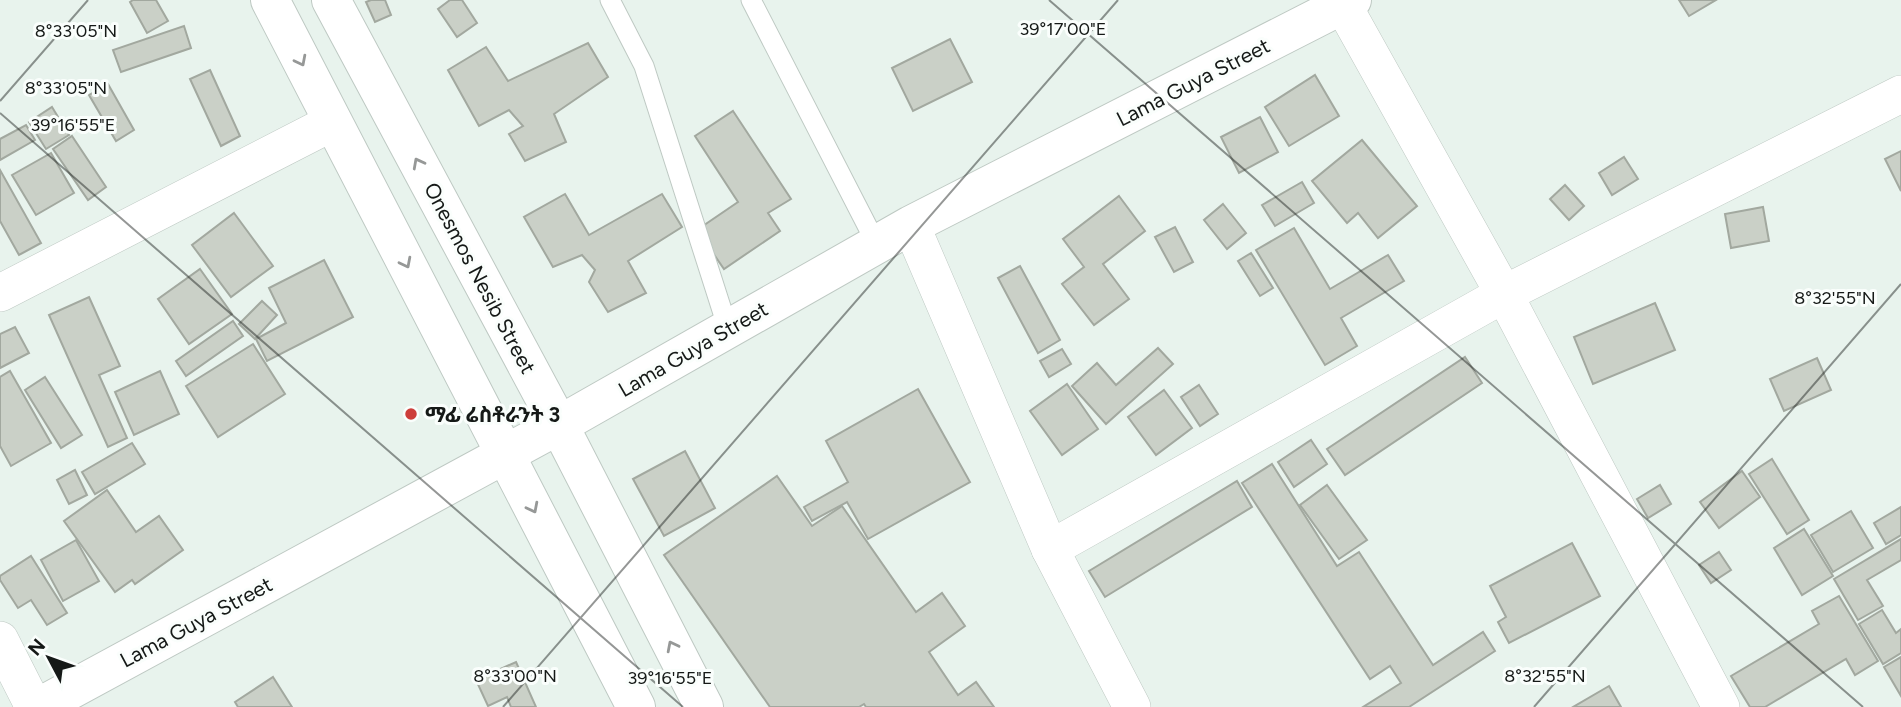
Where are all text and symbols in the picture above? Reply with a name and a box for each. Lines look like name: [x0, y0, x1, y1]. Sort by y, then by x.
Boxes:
text: 39°17'00"E: [1020, 18, 1106, 40]
text: 8°33'05"N: [35, 20, 117, 42]
street label: Lama Guya Street: [1112, 33, 1274, 131]
one-way arrow: [293, 54, 307, 66]
text: 8°33'05"N: [25, 77, 107, 99]
text: 39°16'55"E: [31, 114, 115, 136]
one-way arrow: [413, 158, 426, 170]
street label: Onesmos Nesib Street: [419, 178, 541, 378]
one-way arrow: [398, 255, 411, 268]
text: 8°32'55"N: [1794, 287, 1876, 309]
street label: Lama Guya Street: [614, 296, 772, 402]
place label: ማፊ ሬስቶራንት 3: [425, 402, 560, 427]
marker: ማፊ ሬስቶራንት 3: [403, 406, 419, 422]
one-way arrow: [525, 501, 539, 513]
street label: Lama Guya Street: [116, 571, 276, 673]
north arrow: [14, 623, 84, 693]
text: N: [23, 634, 50, 660]
one-way arrow: [667, 641, 681, 653]
text: 8°33'00"N: [473, 665, 557, 687]
text: 8°32'55"N: [1504, 665, 1586, 687]
text: 39°16'55"E: [628, 667, 712, 689]

